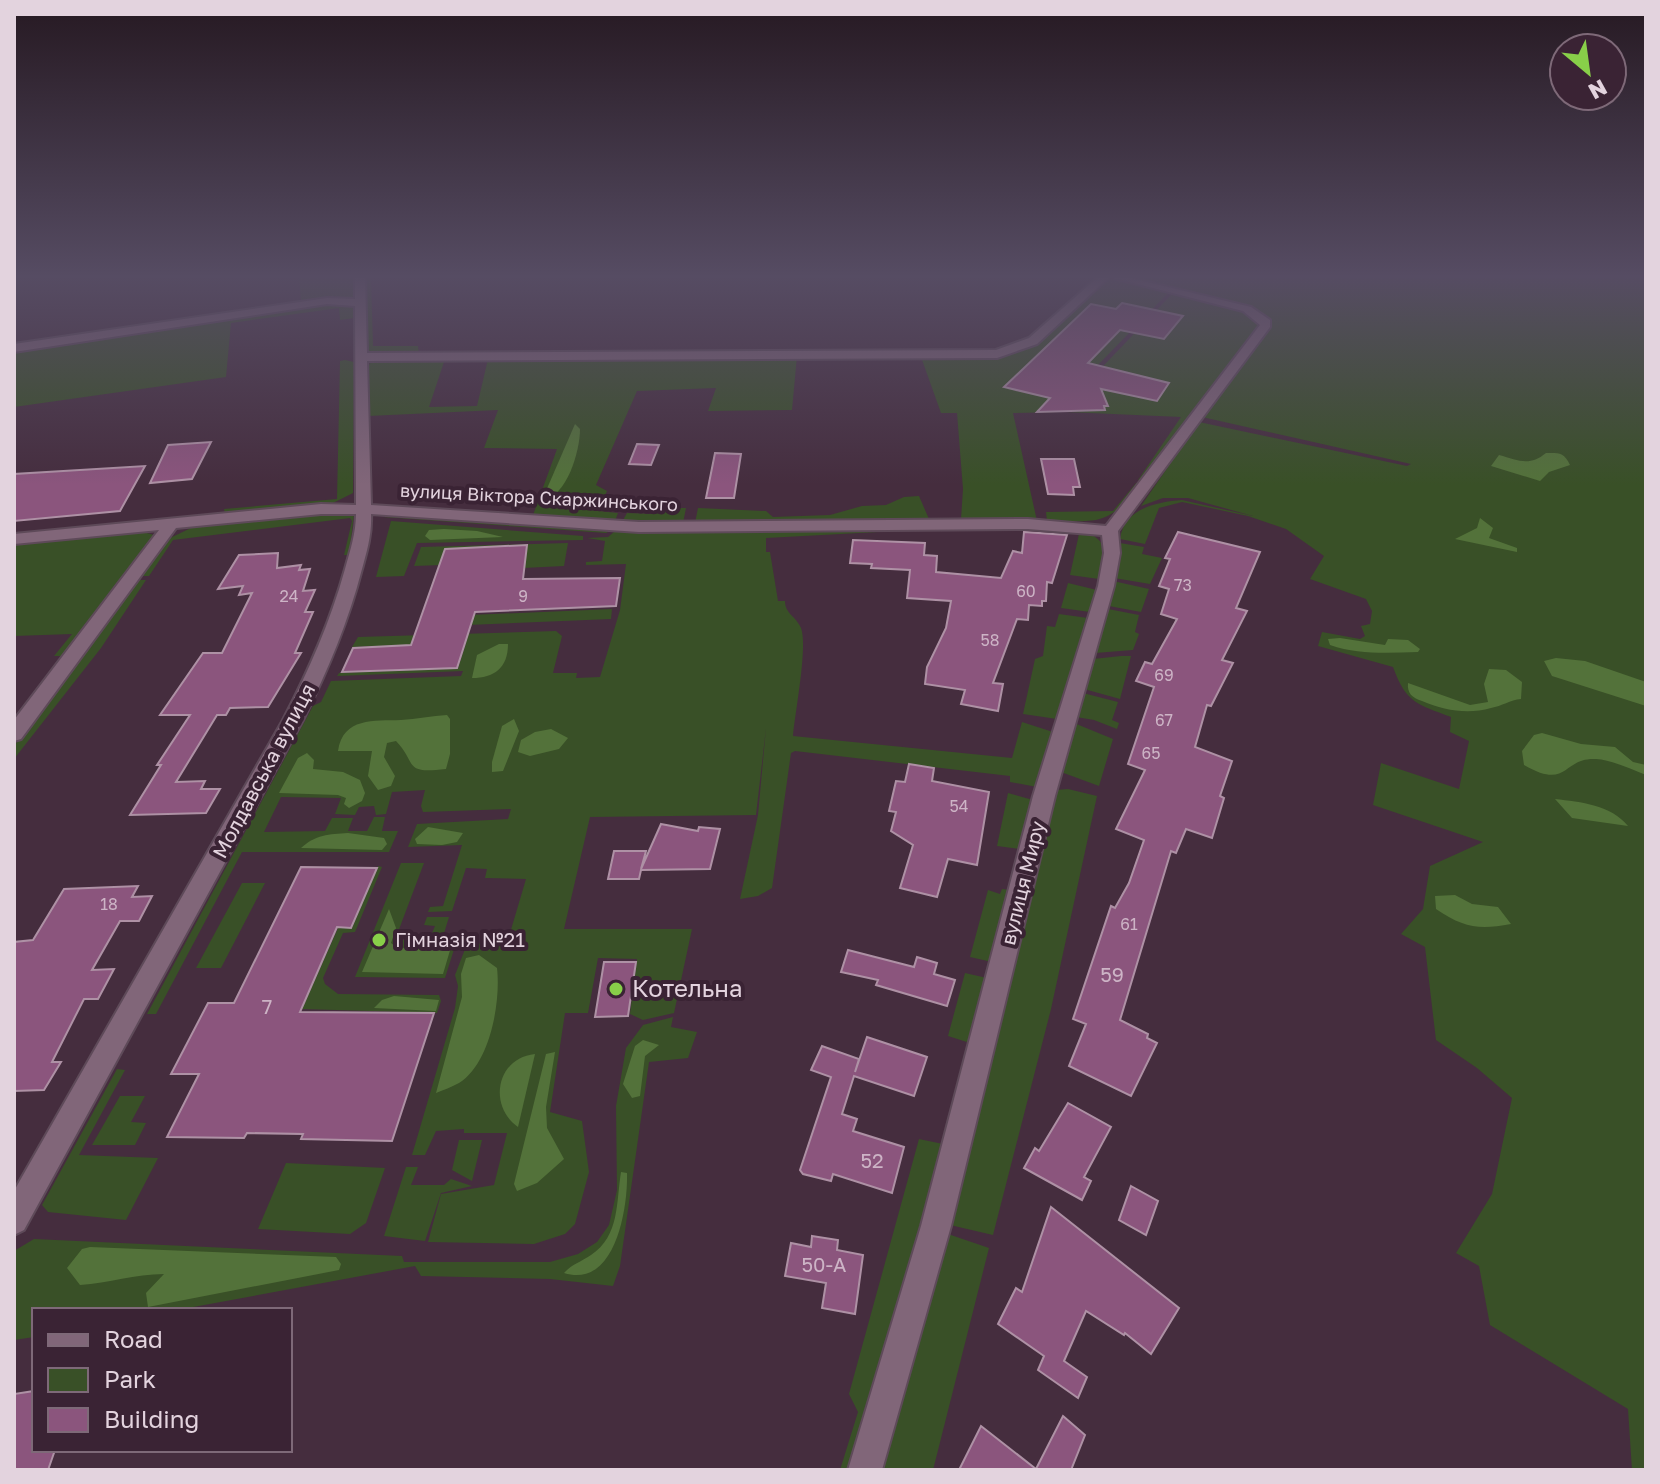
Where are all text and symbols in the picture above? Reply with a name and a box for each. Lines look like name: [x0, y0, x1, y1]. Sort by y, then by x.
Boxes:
north arrow: [1548, 32, 1628, 112]
text: N: [1584, 74, 1612, 106]
street label: вулиця Віктора Скаржинського: [400, 479, 679, 515]
house number: 73: [1174, 575, 1192, 595]
house number: 60: [1016, 581, 1036, 601]
house number: 24: [279, 586, 299, 606]
house number: 9: [518, 586, 528, 606]
house number: 58: [980, 630, 1000, 650]
house number: 69: [1154, 665, 1174, 685]
street label: Молдавська вулиця: [207, 679, 319, 862]
house number: 67: [1155, 710, 1173, 730]
house number: 65: [1142, 743, 1160, 763]
house number: 54: [949, 796, 969, 816]
street label: вулиця Миру: [995, 818, 1049, 947]
house number: 18: [100, 894, 118, 914]
house number: 61: [1120, 914, 1138, 934]
place label: Гімназія №21: [395, 927, 525, 951]
marker: Гімназія №21: [370, 931, 388, 949]
house number: 59: [1100, 962, 1124, 986]
place label: Котельна: [632, 973, 743, 1002]
marker: Котельна: [607, 980, 625, 998]
house number: 7: [262, 994, 272, 1018]
house number: 52: [860, 1148, 884, 1172]
house number: 50-А: [802, 1252, 847, 1276]
legend: [32, 1308, 292, 1452]
text: Road: [104, 1324, 163, 1353]
text: Park: [104, 1364, 156, 1393]
text: Building: [104, 1404, 199, 1433]

